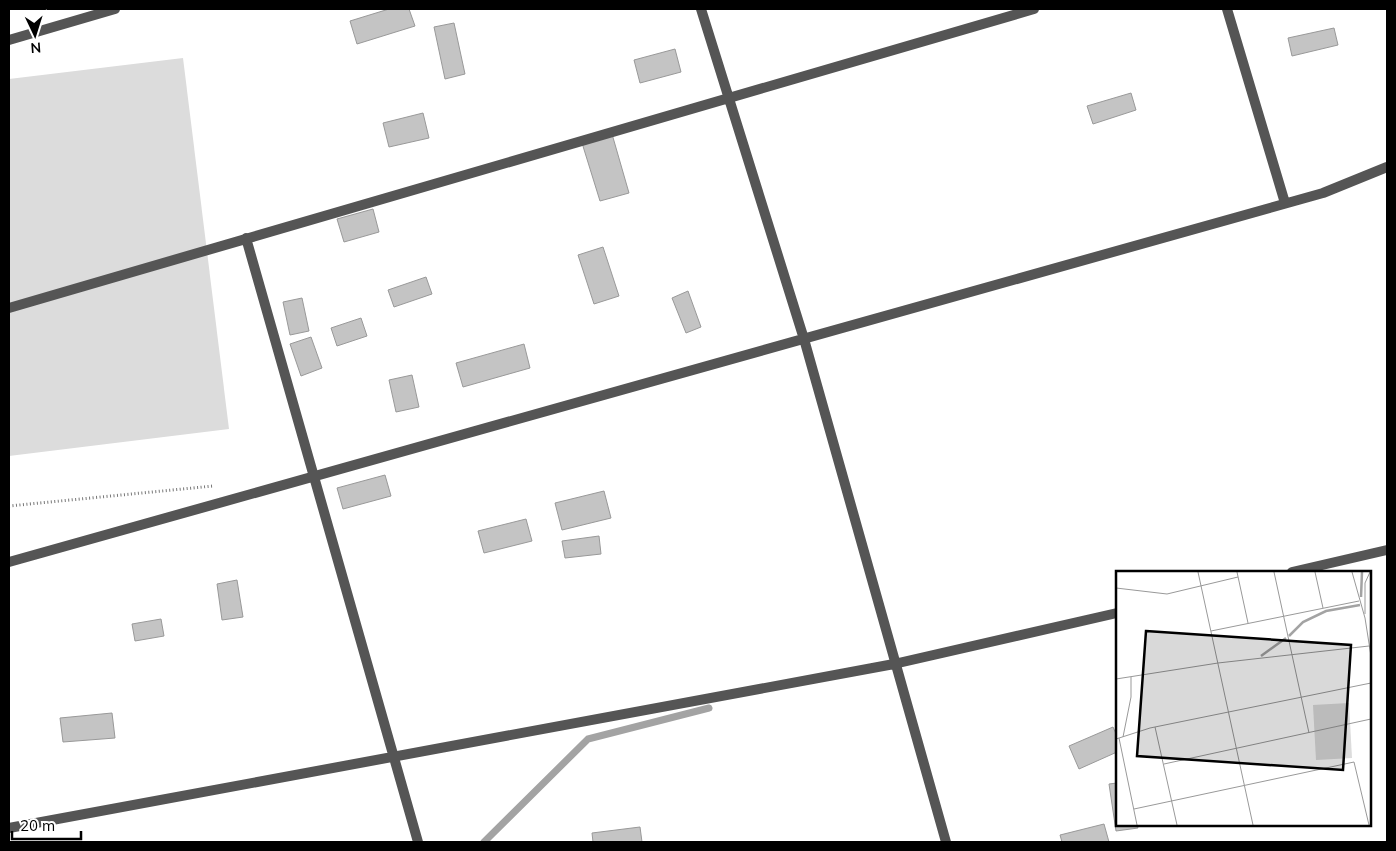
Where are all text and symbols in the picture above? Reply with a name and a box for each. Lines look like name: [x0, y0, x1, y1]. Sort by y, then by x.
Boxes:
north arrow: [10, 10, 60, 60]
text: N: [30, 39, 42, 57]
inset map: [1116, 571, 1371, 826]
scale bar: [12, 808, 81, 840]
text: 20 m: [20, 816, 55, 835]

